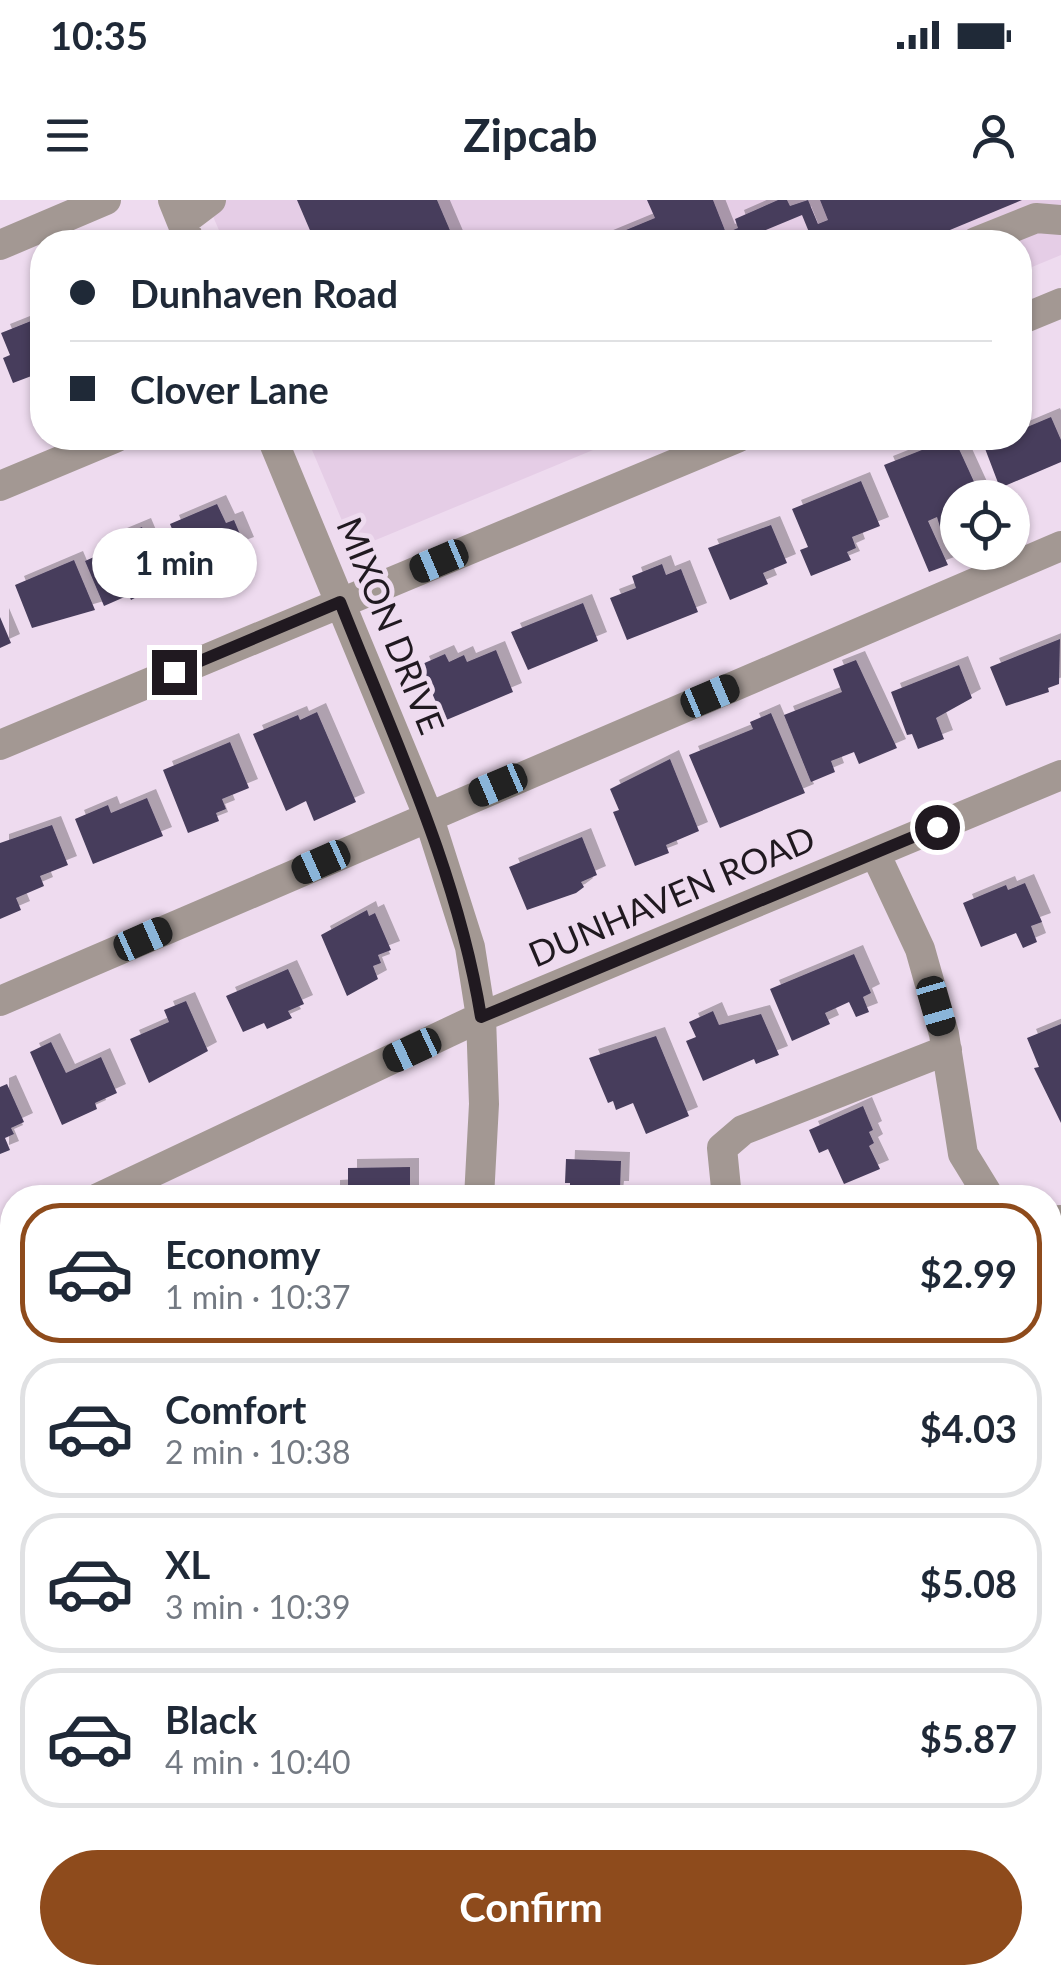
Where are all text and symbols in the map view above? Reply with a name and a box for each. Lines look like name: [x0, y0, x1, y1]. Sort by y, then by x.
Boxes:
text: 10:35: [50, 12, 148, 58]
icon: menu: [40, 108, 95, 163]
text: Zipcab: [463, 108, 598, 162]
icon: person: [966, 108, 1021, 163]
text: Dunhaven Road: [130, 270, 398, 316]
text: Clover Lane: [130, 366, 329, 412]
map controls: [940, 480, 1030, 570]
button: locate: [940, 480, 1030, 570]
street label: MIXON DRIVE: [329, 511, 454, 740]
callout: 1 min: [91, 527, 256, 597]
car: [406, 535, 472, 587]
text: 1 min: [135, 543, 214, 582]
route end: [152, 650, 197, 695]
car: [677, 670, 743, 722]
car: [465, 759, 531, 811]
route start: [915, 805, 960, 850]
street label: DUNHAVEN ROAD: [522, 816, 821, 974]
car: [287, 836, 355, 888]
car: [109, 913, 177, 965]
car: [913, 973, 959, 1039]
car: [378, 1024, 446, 1076]
icon: car: [45, 1228, 135, 1318]
text: Economy: [165, 1231, 320, 1277]
text: $2.99: [920, 1250, 1017, 1296]
text: 1 min · 10:37: [165, 1277, 351, 1316]
icon: car: [45, 1383, 135, 1473]
text: Comfort: [165, 1386, 306, 1432]
text: $4.03: [920, 1405, 1017, 1451]
text: 2 min · 10:38: [165, 1432, 351, 1471]
icon: car: [45, 1538, 135, 1628]
text: XL: [165, 1541, 210, 1587]
text: $5.08: [920, 1560, 1017, 1606]
text: 3 min · 10:39: [165, 1587, 351, 1626]
icon: car: [45, 1693, 135, 1783]
text: Black: [165, 1696, 257, 1742]
text: $5.87: [920, 1715, 1017, 1761]
text: 4 min · 10:40: [165, 1742, 351, 1781]
button: Confirm: [40, 1850, 1022, 1965]

